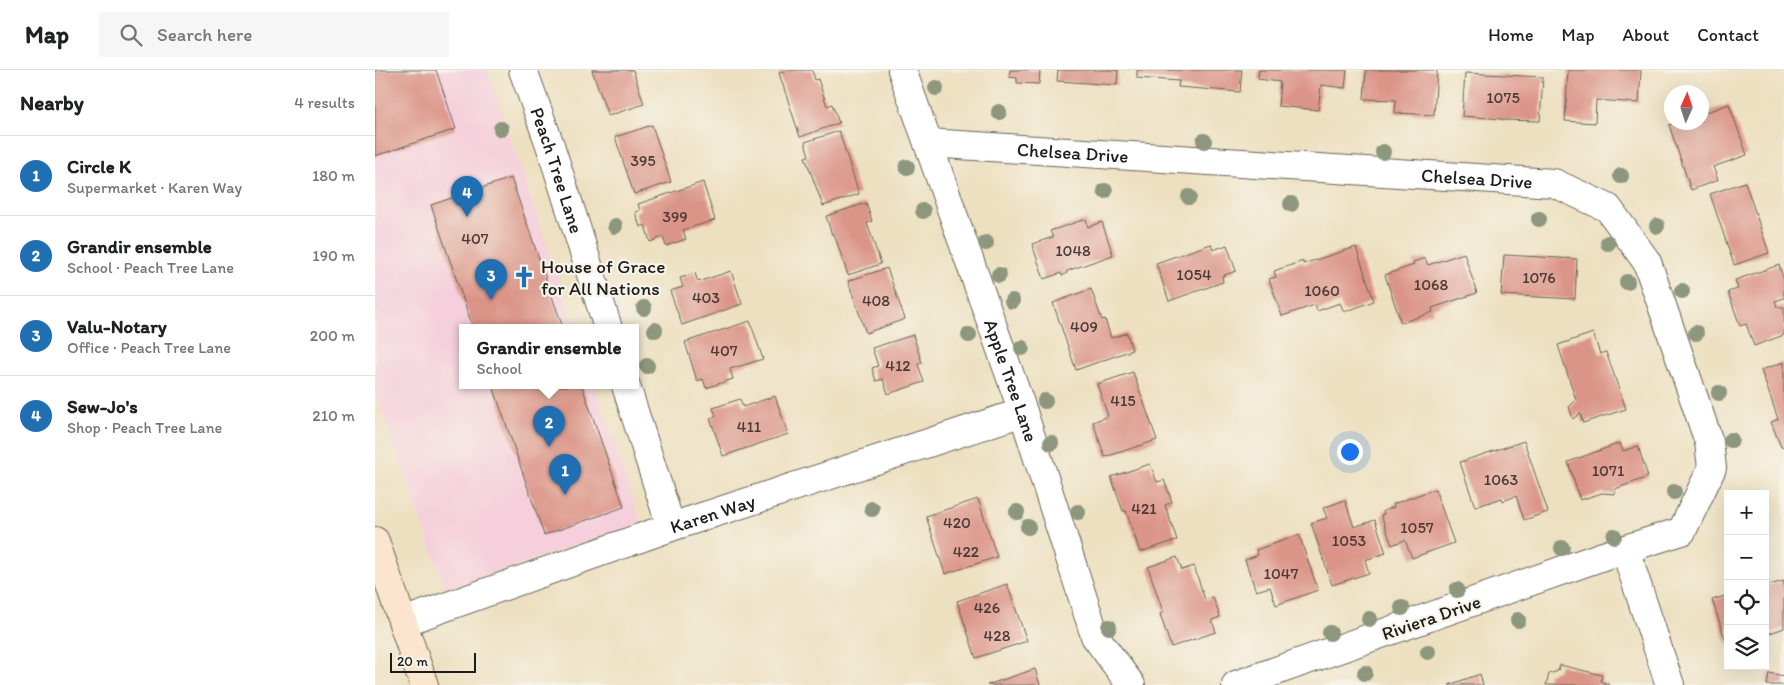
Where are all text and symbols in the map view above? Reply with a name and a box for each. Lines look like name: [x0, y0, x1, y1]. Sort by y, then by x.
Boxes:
search box: [99, 12, 449, 57]
text: Map: [25, 20, 69, 49]
icon: search: [117, 21, 145, 49]
text: Search here: [157, 23, 252, 46]
text: Home: [1488, 24, 1534, 46]
text: Map: [1562, 24, 1595, 46]
text: About: [1623, 24, 1669, 46]
text: Contact: [1697, 24, 1759, 46]
north arrow: [1664, 85, 1709, 130]
house number: 1075: [1486, 88, 1520, 107]
text: Nearby: [20, 90, 84, 115]
text: 4 results: [294, 93, 355, 112]
street label: Peach Tree Lane: [525, 104, 588, 236]
street label: Chelsea Drive: [1016, 138, 1129, 168]
house number: 395: [630, 151, 656, 170]
text: Circle K: [67, 155, 131, 178]
street label: Chelsea Drive: [1420, 164, 1533, 194]
text: 1: [32, 166, 40, 185]
text: 180 m: [312, 166, 355, 185]
pin: 4: [451, 176, 483, 217]
text: Supermarket · Karen Way: [67, 178, 242, 197]
house number: 399: [662, 207, 688, 226]
house number: 407: [461, 229, 489, 248]
text: Grandir ensemble: [67, 235, 212, 258]
house number: 1048: [1055, 241, 1091, 260]
text: 2: [32, 246, 40, 265]
text: 190 m: [312, 246, 355, 265]
place label: House of Grace for All Nations: [541, 255, 665, 300]
text: School · Peach Tree Lane: [67, 258, 234, 277]
pin: 3: [475, 259, 507, 300]
church icon: House of Grace for All Nations: [511, 264, 537, 290]
house number: 1054: [1176, 265, 1212, 284]
house number: 1076: [1522, 268, 1556, 287]
house number: 1068: [1414, 275, 1448, 294]
house number: 1060: [1304, 281, 1340, 300]
house number: 403: [692, 288, 720, 307]
house number: 408: [862, 291, 890, 310]
text: Valu-Notary: [67, 315, 167, 338]
street label: Apple Tree Lane: [979, 316, 1043, 445]
house number: 409: [1070, 317, 1098, 336]
popup: [459, 324, 639, 389]
text: 3: [32, 326, 40, 345]
text: 200 m: [310, 326, 355, 345]
text: Grandir ensemble: [477, 336, 621, 359]
text: Office · Peach Tree Lane: [67, 338, 231, 357]
house number: 407: [710, 341, 738, 360]
house number: 412: [885, 356, 911, 375]
text: School: [477, 359, 522, 378]
house number: 415: [1110, 391, 1136, 410]
text: Sew-Jo's: [67, 395, 138, 418]
text: 4: [31, 406, 41, 425]
text: 210 m: [312, 406, 355, 425]
pin: 2: [533, 406, 565, 447]
house number: 411: [737, 417, 762, 436]
text: Shop · Peach Tree Lane: [67, 418, 222, 437]
your location: [1337, 439, 1363, 465]
pin: 1: [549, 454, 581, 495]
house number: 1071: [1592, 461, 1625, 480]
house number: 1063: [1484, 470, 1519, 489]
street label: Karen Way: [667, 489, 758, 539]
map controls: [1724, 490, 1769, 670]
button: +: [1724, 490, 1769, 535]
house number: 421: [1131, 499, 1157, 518]
house number: 420: [943, 513, 971, 532]
house number: 1057: [1400, 518, 1434, 537]
house number: 1053: [1332, 531, 1366, 550]
button: −: [1724, 535, 1769, 580]
house number: 422: [953, 542, 980, 561]
house number: 1047: [1264, 564, 1298, 583]
button: locate: [1724, 580, 1769, 625]
street label: Riviera Drive: [1379, 590, 1484, 645]
house number: 426: [974, 598, 1000, 617]
button: layers: [1724, 625, 1769, 670]
house number: 428: [984, 626, 1011, 645]
scale bar: [390, 650, 476, 673]
text: 20 m: [397, 653, 428, 670]

